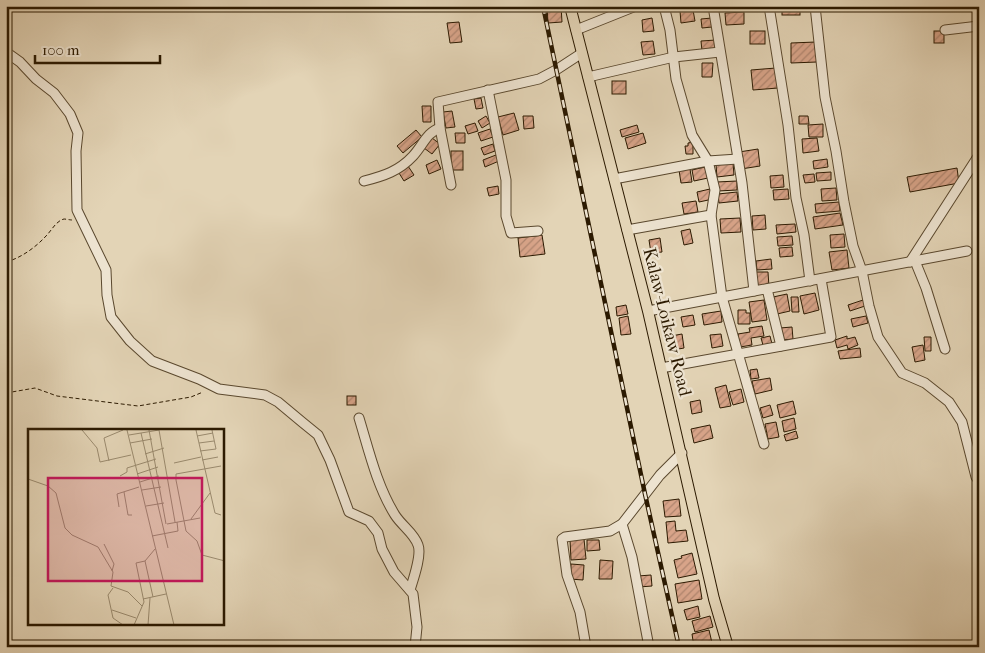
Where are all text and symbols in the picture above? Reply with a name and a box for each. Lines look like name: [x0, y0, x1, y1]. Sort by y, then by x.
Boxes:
scale bar: [35, 32, 160, 64]
text: 100 m: [42, 41, 80, 59]
street label: Kalaw-Loikaw Road: [638, 246, 696, 399]
inset map: [28, 429, 224, 626]

